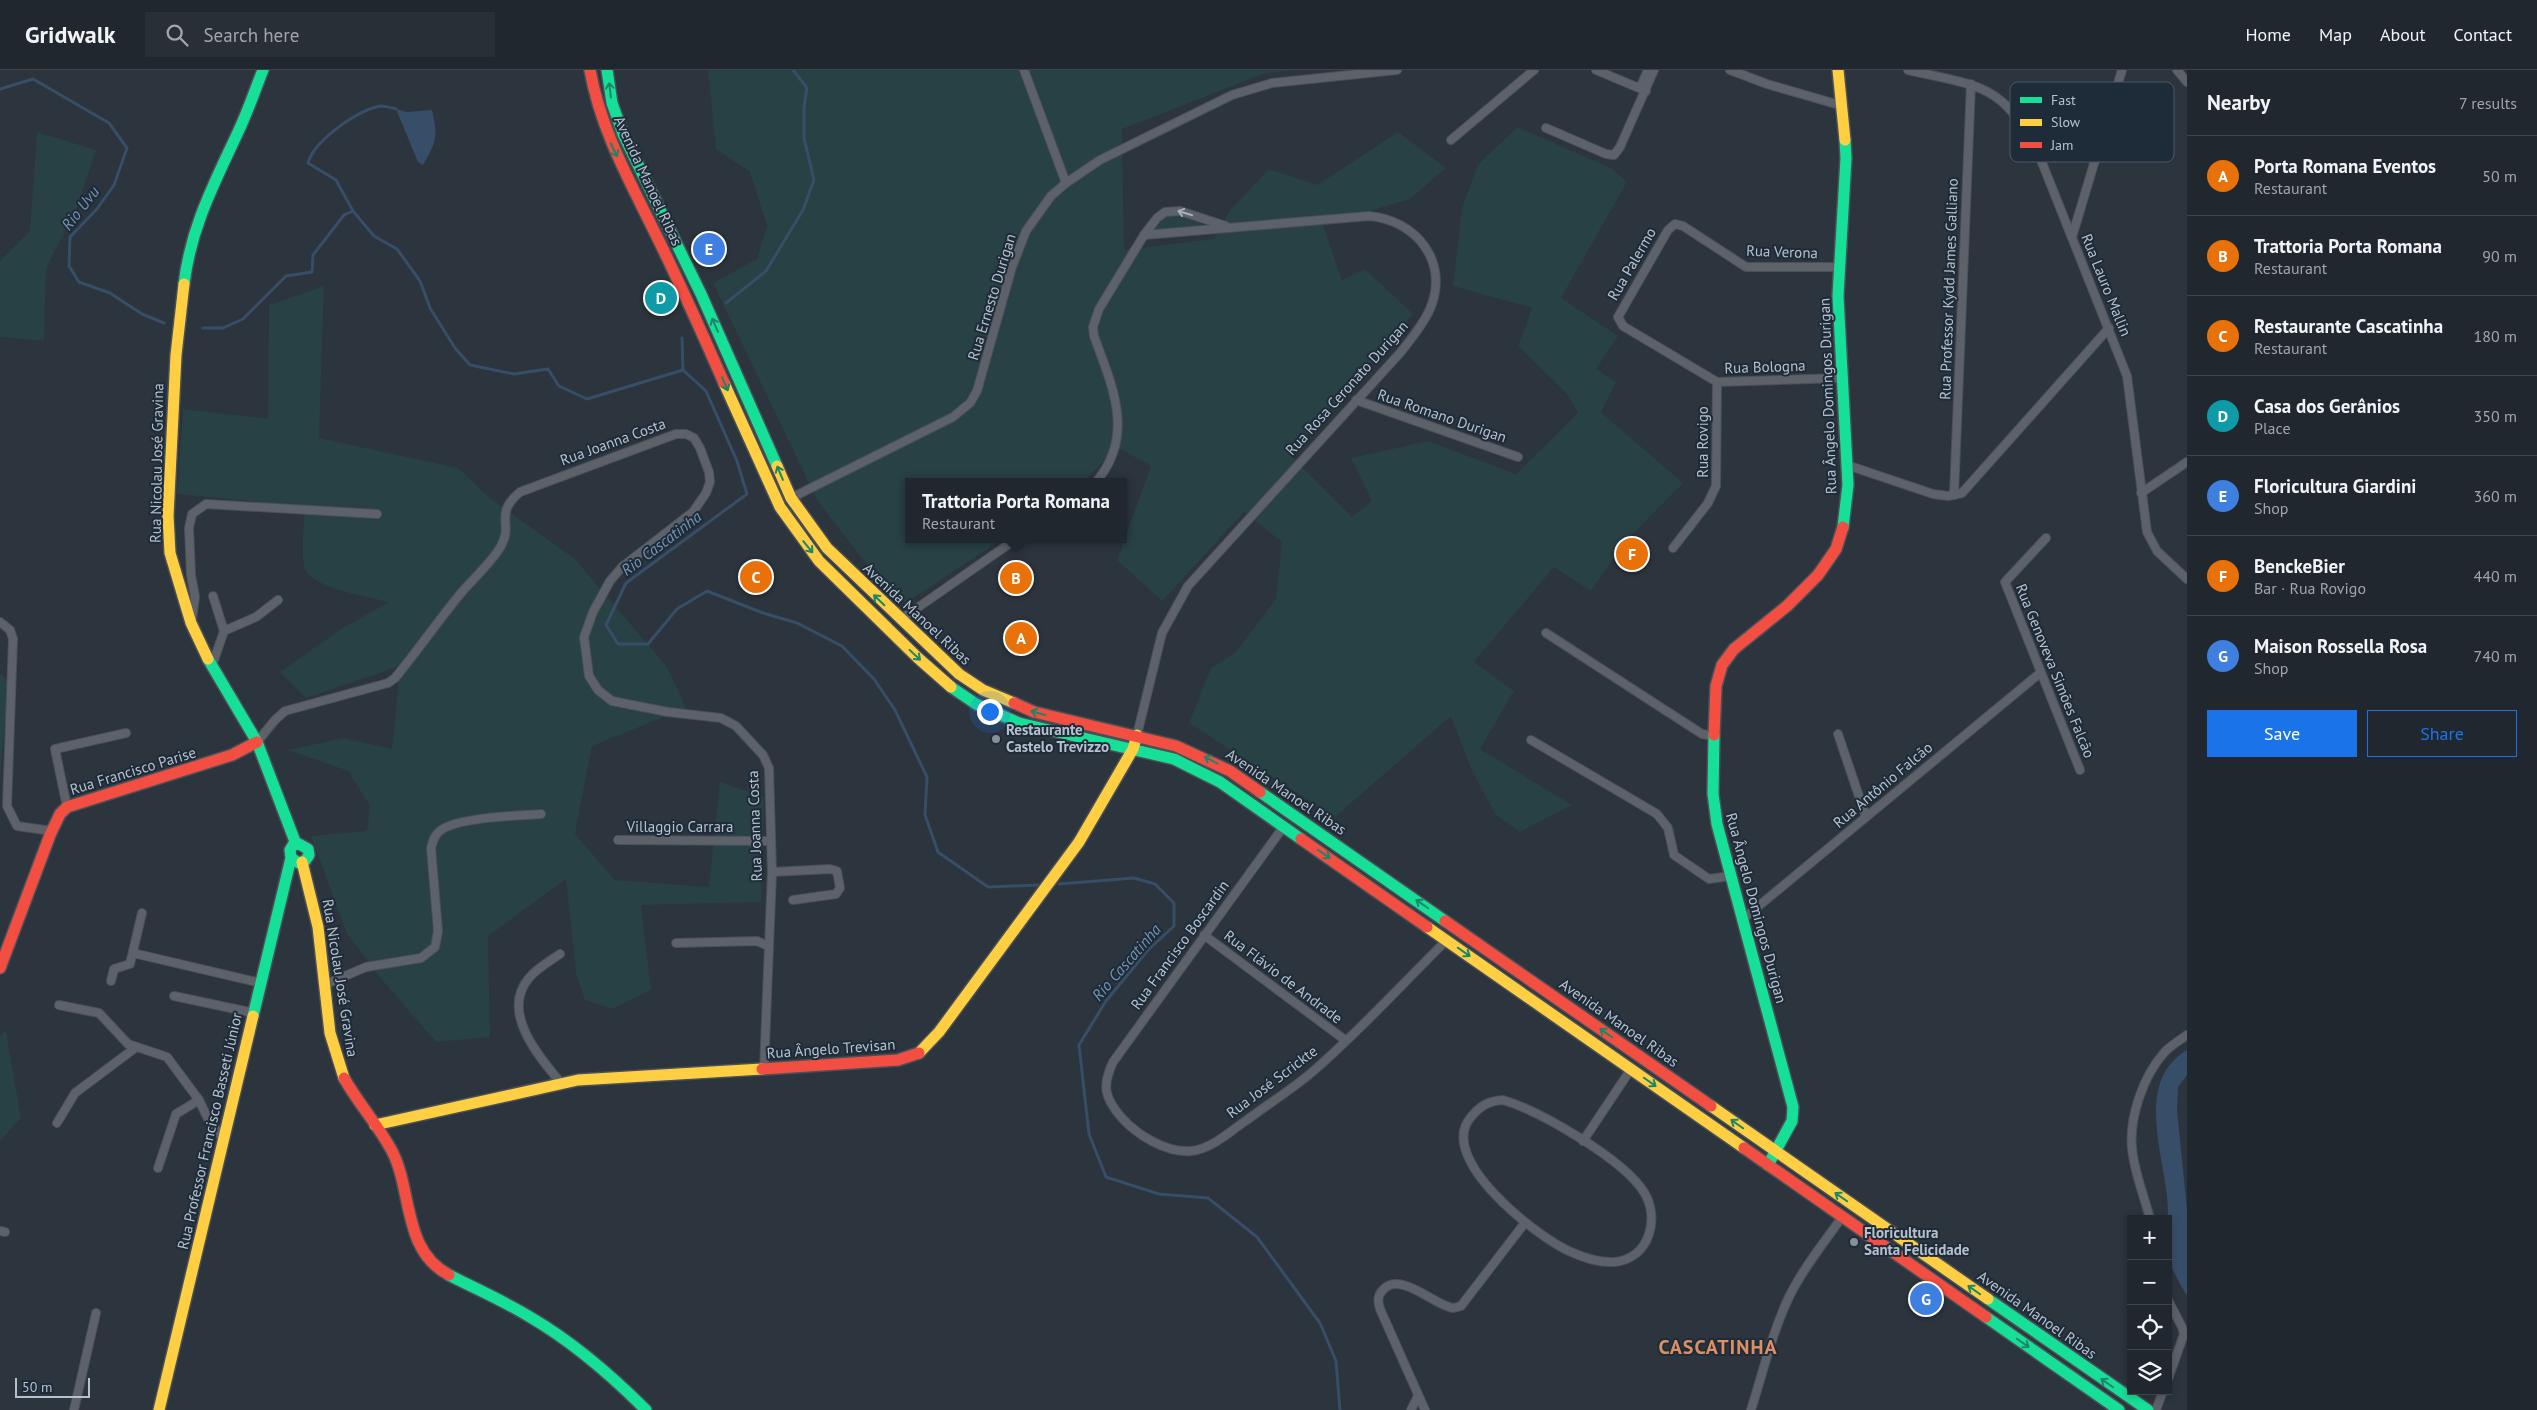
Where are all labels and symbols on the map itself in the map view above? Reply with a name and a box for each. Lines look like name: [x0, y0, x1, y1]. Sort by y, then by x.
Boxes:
one-way arrow: [605, 82, 615, 98]
legend: [2010, 82, 2174, 162]
text: Fast: [2051, 91, 2076, 109]
street label: Avenida Manoel Ribas: [610, 113, 687, 249]
text: Slow: [2051, 113, 2081, 131]
text: Jam: [2050, 136, 2073, 154]
one-way arrow: [610, 142, 619, 157]
street label: Rua Professor Kydd James Galliano: [1935, 178, 1962, 400]
water label: Rio Uvu: [57, 182, 103, 234]
one-way arrow: [1178, 207, 1194, 217]
street label: Rua Palermo: [1603, 224, 1660, 304]
pin: E: [693, 230, 725, 268]
street label: Rua Ernesto Durigan: [963, 231, 1020, 362]
street label: Rua Lauro Mallin: [2077, 231, 2136, 339]
street label: Rua Verona: [1746, 241, 1818, 262]
pin: D: [645, 279, 677, 317]
street label: Rua Ângelo Domingos Durigan: [1815, 298, 1840, 494]
street label: Rua Rosa Ceronato Durigan: [1281, 316, 1412, 459]
one-way arrow: [709, 318, 719, 333]
street label: Rua Bologna: [1724, 356, 1806, 377]
one-way arrow: [721, 376, 731, 391]
street label: Rua Nicolau José Gravina: [146, 383, 167, 543]
street label: Rua Romano Durigan: [1375, 385, 1509, 447]
street label: Rua Rovigo: [1693, 406, 1712, 478]
street label: Rua Joanna Costa: [557, 414, 668, 469]
one-way arrow: [775, 466, 785, 481]
water label: Rio Cascatinha: [617, 506, 705, 580]
pin: F: [1616, 535, 1648, 573]
one-way arrow: [802, 540, 813, 553]
pin: C: [740, 558, 772, 596]
street label: Avenida Manoel Ribas: [859, 559, 975, 669]
pin: B: [1000, 559, 1032, 597]
street label: Rua Genoveva Simões Falcão: [2012, 581, 2099, 761]
one-way arrow: [873, 594, 886, 606]
pin: A: [1005, 619, 1037, 657]
one-way arrow: [909, 649, 921, 661]
your location: [977, 699, 1003, 725]
one-way arrow: [1031, 707, 1047, 717]
place label: Restaurante Castelo Trevizzo: [1006, 720, 1109, 756]
marker: Restaurante Castelo Trevizzo: [990, 733, 1002, 745]
street label: Rua Antônio Falcão: [1829, 738, 1936, 832]
street label: Rua Francisco Parise: [68, 742, 198, 799]
street label: Avenida Manoel Ribas: [1223, 744, 1350, 839]
one-way arrow: [1203, 755, 1218, 765]
street label: Rua Joanna Costa: [743, 770, 766, 882]
street label: Rua Ângelo Domingos Durigan: [1722, 811, 1791, 1005]
street label: Villaggio Carrara: [626, 817, 733, 836]
one-way arrow: [1316, 849, 1330, 859]
street label: Rua Francisco Boscardin: [1126, 876, 1233, 1013]
street label: Rua Nicolau José Gravina: [319, 898, 362, 1058]
one-way arrow: [1415, 899, 1429, 909]
water label: Rio Cascatinha: [1087, 919, 1165, 1005]
street label: Rua Flávio de Andrade: [1220, 926, 1346, 1027]
one-way arrow: [1457, 947, 1471, 957]
street label: Avenida Manoel Ribas: [1556, 974, 1682, 1071]
street label: Rua Professor Francisco Basseti Júnior: [173, 1011, 246, 1251]
one-way arrow: [1599, 1028, 1613, 1038]
street label: Rua Ângelo Trevisan: [766, 1035, 896, 1062]
street label: Rua José Scrickte: [1222, 1041, 1321, 1122]
one-way arrow: [1643, 1077, 1657, 1087]
one-way arrow: [1730, 1119, 1744, 1129]
one-way arrow: [1834, 1192, 1848, 1202]
place label: Floricultura Santa Felicidade: [1864, 1223, 1970, 1259]
marker: Floricultura Santa Felicidade: [1848, 1236, 1860, 1248]
street label: Avenida Manoel Ribas: [1974, 1266, 2100, 1363]
pin: G: [1910, 1280, 1942, 1318]
one-way arrow: [1967, 1285, 1981, 1295]
district label: CASCATINHA: [1658, 1334, 1778, 1360]
one-way arrow: [2016, 1338, 2030, 1348]
scale bar: [15, 1375, 90, 1398]
one-way arrow: [2101, 1378, 2115, 1388]

